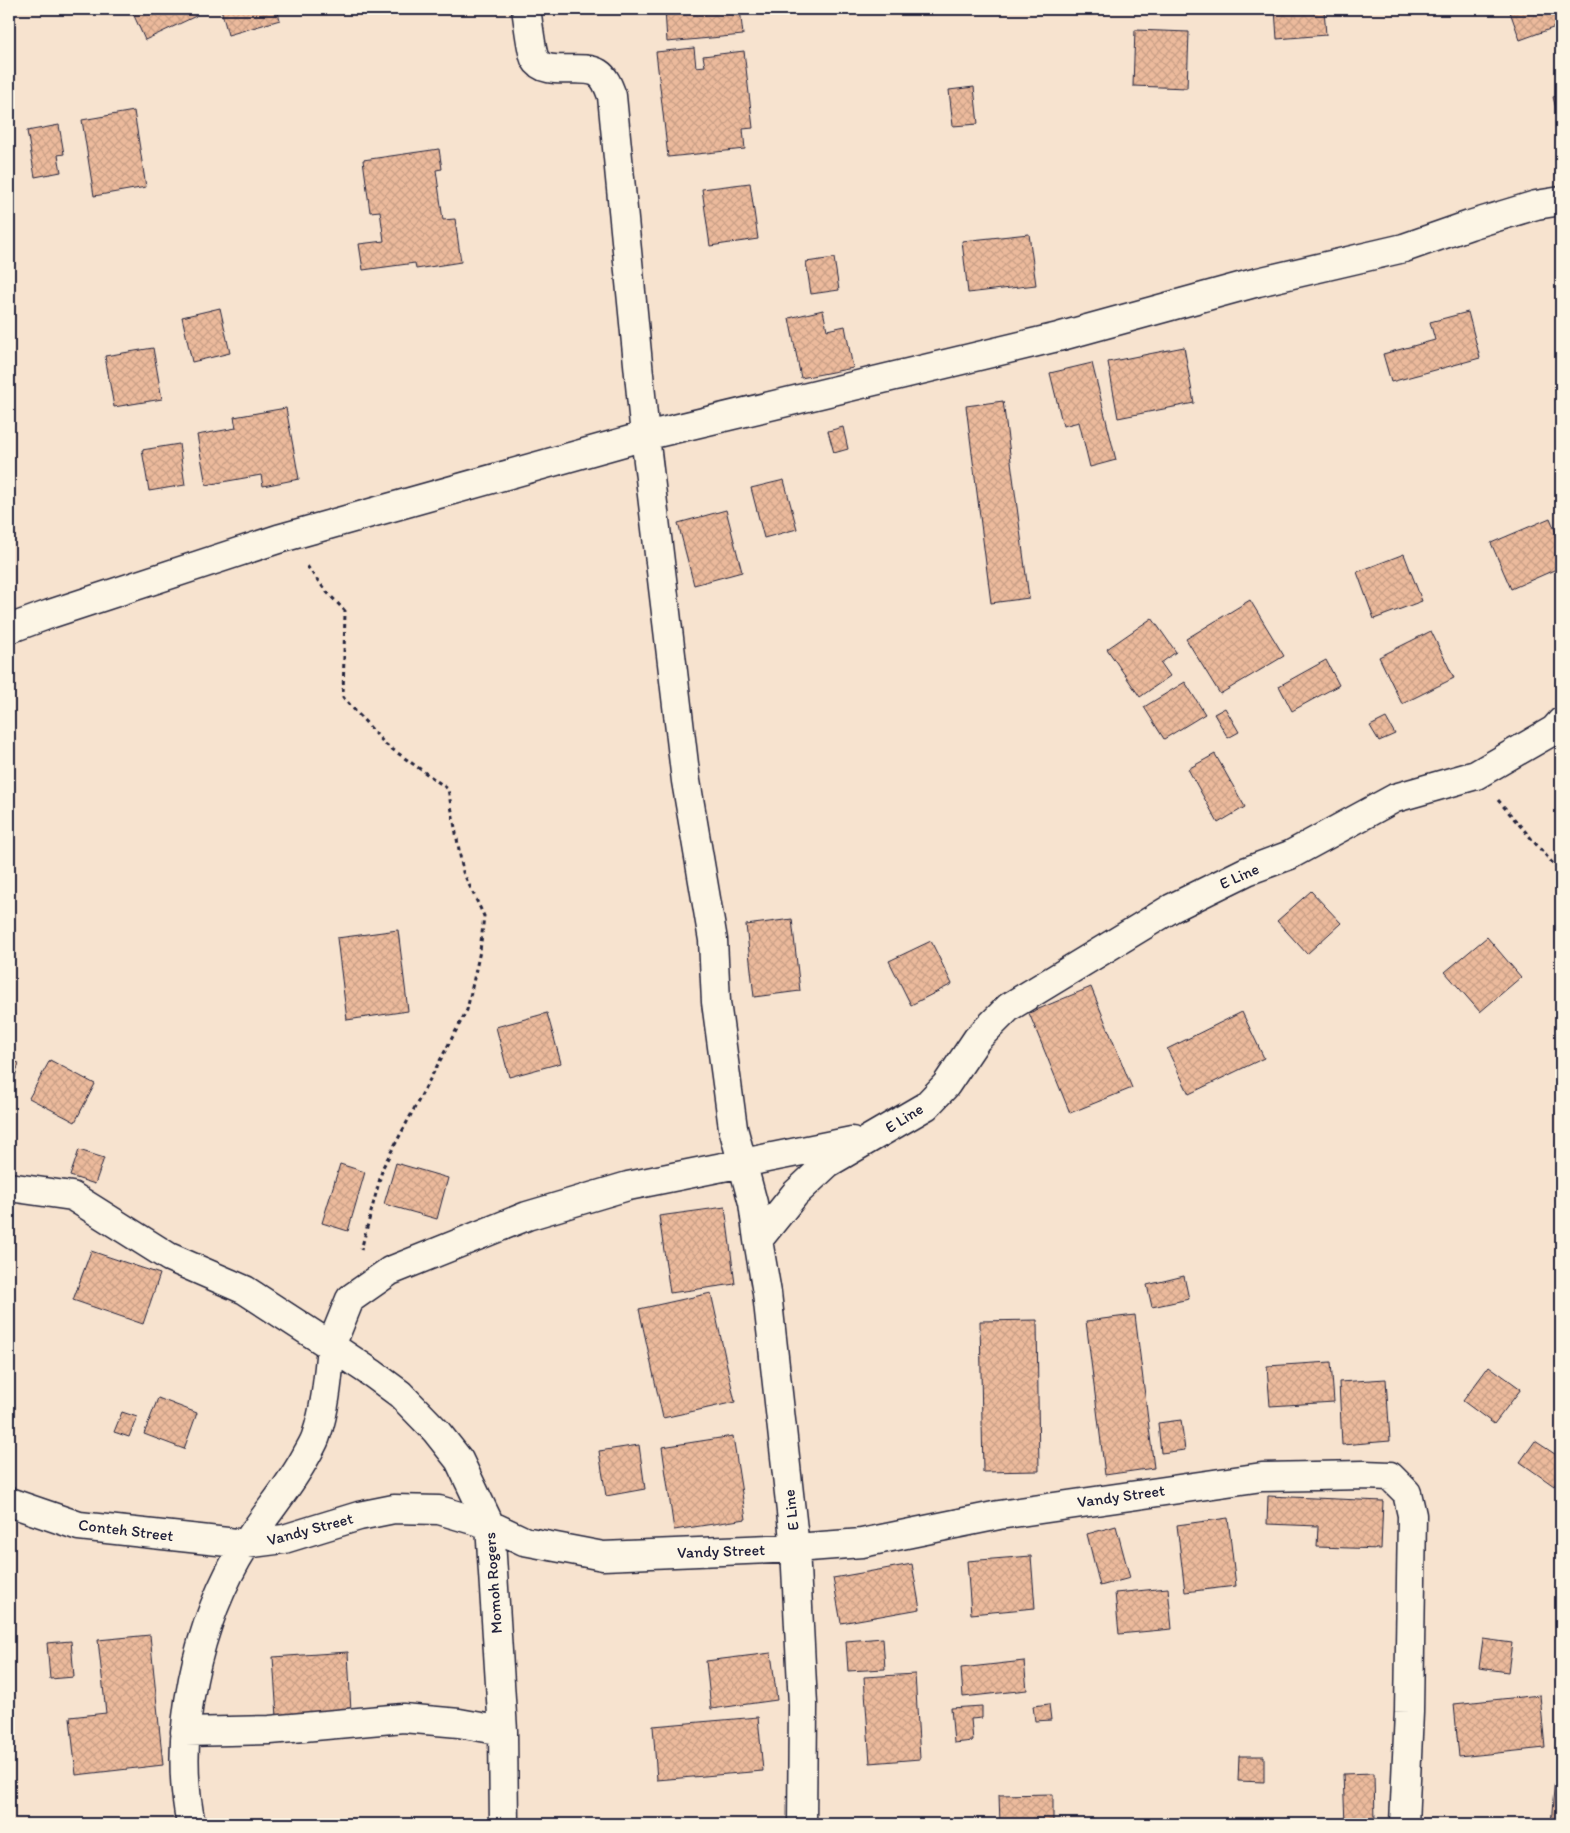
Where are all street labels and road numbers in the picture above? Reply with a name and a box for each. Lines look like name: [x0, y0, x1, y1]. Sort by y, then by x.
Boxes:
street label: E Line: [1216, 859, 1262, 893]
street label: E Line: [881, 1099, 927, 1137]
street label: Vandy Street: [1076, 1480, 1166, 1512]
street label: E Line: [779, 1488, 803, 1532]
street label: Vandy Street: [265, 1508, 355, 1550]
street label: Conteh Street: [77, 1515, 175, 1545]
street label: Momoh Rogers: [480, 1532, 506, 1634]
street label: Vandy Street: [677, 1540, 765, 1562]

